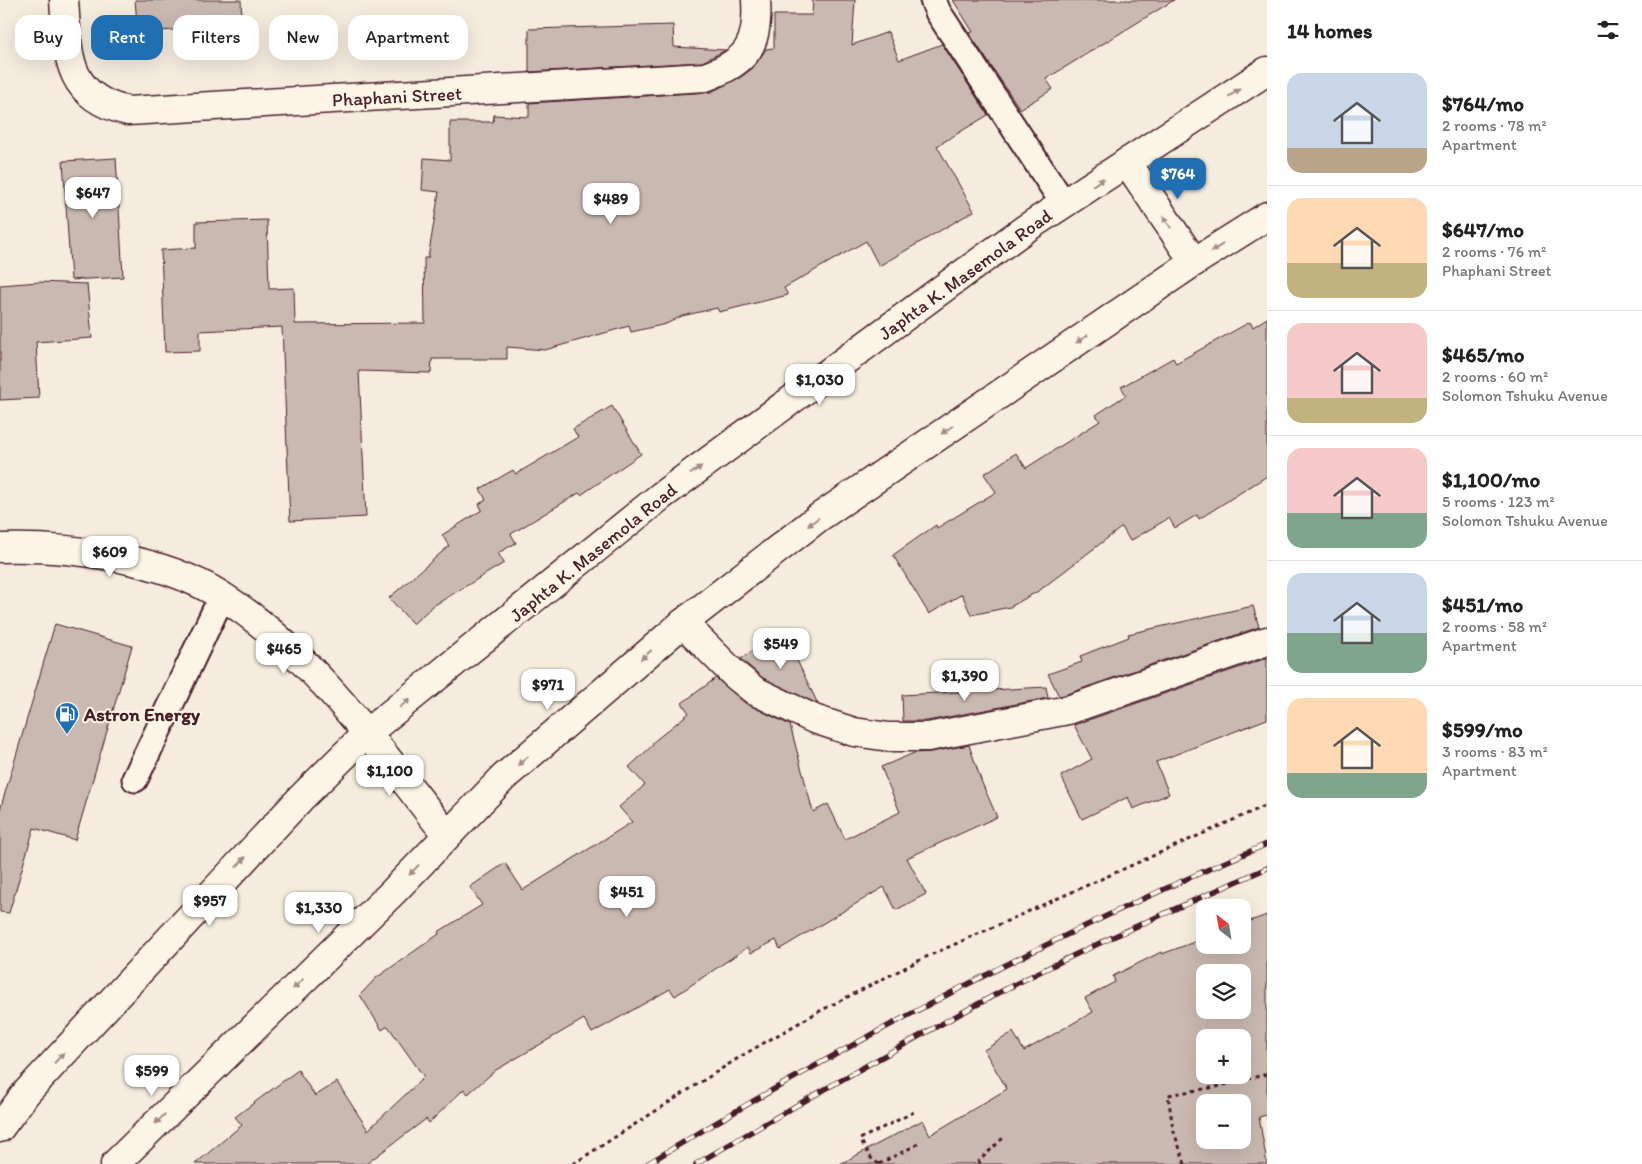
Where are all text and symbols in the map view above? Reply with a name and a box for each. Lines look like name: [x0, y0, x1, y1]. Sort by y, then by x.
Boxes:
chip: Buy: [15, 15, 81, 60]
chip: Rent: [91, 15, 163, 60]
chip: Filters: [173, 15, 259, 60]
chip: New: [269, 15, 338, 60]
chip: Apartment: [348, 15, 468, 60]
icon: filters: [1594, 16, 1622, 44]
text: 14 homes: [1287, 18, 1372, 43]
street label: Phaphani Street: [331, 82, 463, 111]
one-way arrow: [1227, 88, 1240, 97]
text: $764/mo: [1442, 91, 1524, 116]
icon: home: [1327, 93, 1387, 153]
text: 2 rooms · 78 m²: [1442, 116, 1547, 135]
text: Apartment: [1442, 135, 1517, 154]
pin: $764: [1148, 158, 1208, 200]
text: $764: [1161, 164, 1195, 183]
pin: $647: [63, 176, 123, 219]
one-way arrow: [1091, 177, 1104, 186]
pin: $489: [581, 182, 641, 225]
text: $647: [76, 183, 110, 202]
text: $489: [594, 189, 628, 208]
street label: Japhta K. Masemola Road: [874, 204, 1057, 345]
one-way arrow: [1162, 215, 1172, 228]
text: $647/mo: [1442, 217, 1524, 242]
icon: home: [1327, 218, 1387, 278]
text: 2 rooms · 76 m²: [1442, 242, 1546, 261]
one-way arrow: [1210, 243, 1223, 252]
text: Phaphani Street: [1442, 261, 1552, 280]
one-way arrow: [1075, 334, 1089, 343]
text: $465/mo: [1442, 342, 1525, 367]
icon: home: [1327, 343, 1387, 403]
pin: $1,030: [779, 364, 861, 406]
text: 2 rooms · 60 m²: [1442, 367, 1548, 386]
text: $1,030: [796, 370, 844, 389]
text: Solomon Tshuku Avenue: [1442, 386, 1608, 405]
one-way arrow: [941, 425, 954, 435]
one-way arrow: [689, 465, 703, 475]
text: $1,100/mo: [1442, 467, 1540, 492]
icon: home: [1327, 468, 1387, 528]
street label: Japhta K. Masemola Road: [505, 478, 682, 627]
text: 5 rooms · 123 m²: [1442, 492, 1554, 511]
text: Solomon Tshuku Avenue: [1442, 511, 1608, 530]
one-way arrow: [807, 516, 820, 527]
pin: $609: [80, 536, 140, 578]
text: $609: [93, 542, 127, 561]
text: $451/mo: [1442, 592, 1523, 617]
icon: home: [1327, 593, 1387, 653]
text: 2 rooms · 58 m²: [1442, 617, 1547, 636]
pin: $549: [751, 628, 811, 670]
pin: $465: [254, 632, 314, 675]
text: $549: [764, 634, 798, 653]
text: Apartment: [1442, 636, 1517, 655]
text: $465: [267, 639, 301, 658]
one-way arrow: [641, 649, 653, 661]
pin: $1,390: [924, 660, 1006, 702]
text: $1,390: [942, 666, 988, 685]
pin: $971: [518, 668, 578, 711]
text: $971: [532, 675, 564, 694]
one-way arrow: [398, 697, 411, 708]
fuel station icon: Astron Energy: [54, 701, 80, 735]
place label: Astron Energy: [83, 703, 200, 726]
text: $599/mo: [1442, 717, 1523, 742]
icon: home: [1327, 718, 1387, 778]
text: 3 rooms · 83 m²: [1442, 742, 1548, 761]
pin: $1,100: [349, 754, 431, 797]
one-way arrow: [517, 755, 530, 766]
text: $1,100: [367, 761, 413, 780]
text: Apartment: [1442, 761, 1517, 780]
one-way arrow: [235, 856, 247, 868]
one-way arrow: [408, 864, 420, 876]
pin: $451: [597, 876, 657, 918]
text: $451: [610, 882, 644, 901]
pin: $957: [180, 884, 240, 927]
text: $957: [194, 891, 226, 910]
pin: $1,330: [278, 892, 360, 934]
text: $1,330: [296, 898, 342, 917]
north arrow: [1196, 899, 1251, 954]
map controls: [1196, 899, 1251, 1149]
button: layers: [1196, 964, 1251, 1019]
one-way arrow: [292, 978, 304, 990]
button: +: [1196, 1029, 1251, 1084]
one-way arrow: [53, 1052, 65, 1064]
pin: $599: [122, 1054, 182, 1097]
text: $599: [135, 1061, 169, 1080]
button: −: [1196, 1094, 1251, 1149]
one-way arrow: [154, 1113, 166, 1125]

